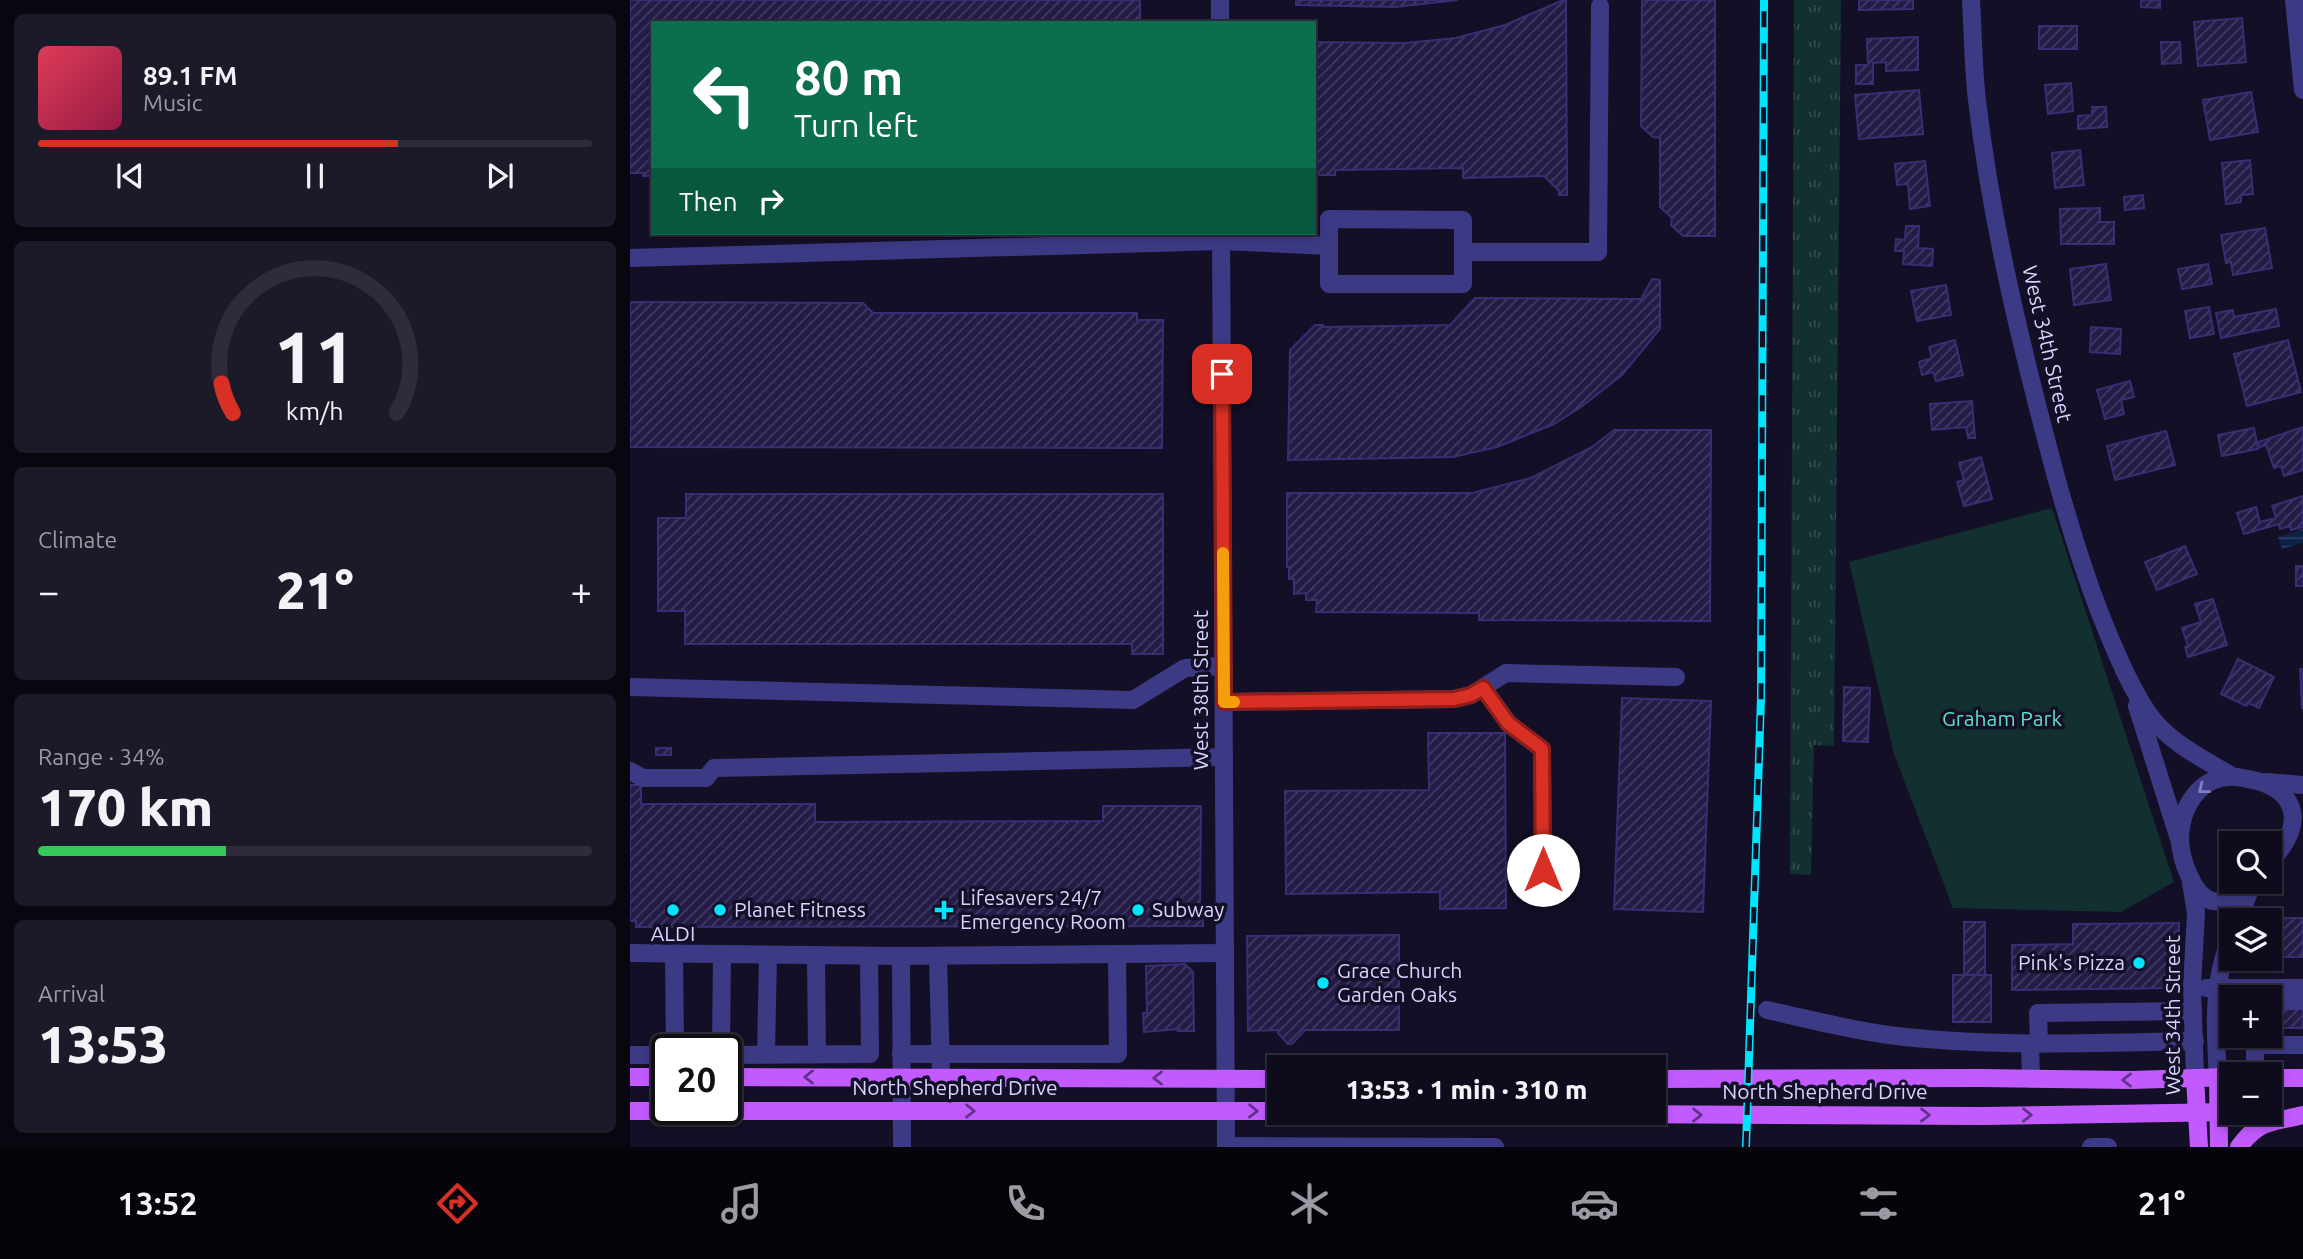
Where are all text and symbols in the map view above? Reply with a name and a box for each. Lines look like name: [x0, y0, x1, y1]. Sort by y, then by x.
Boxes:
icon: left: [679, 49, 770, 140]
text: 80 m: [794, 49, 903, 104]
text: 89.1 FM: [143, 61, 237, 90]
text: Music: [143, 90, 202, 115]
text: Turn left: [794, 107, 918, 143]
icon: previous: [111, 157, 149, 195]
icon: pause: [296, 157, 334, 195]
icon: next: [481, 157, 519, 195]
icon: right: [752, 182, 790, 220]
text: Then: [679, 187, 738, 216]
street label: West 34th Street: [2018, 263, 2078, 425]
text: 11: [274, 315, 356, 397]
pin: [1192, 344, 1252, 404]
icon: arrive: [1203, 355, 1241, 393]
text: km/h: [286, 397, 344, 425]
text: Climate: [38, 527, 117, 552]
text: 21°: [276, 561, 354, 619]
text: −: [38, 570, 59, 612]
text: +: [571, 570, 592, 612]
street label: West 38th Street: [1188, 610, 1212, 770]
park label: Graham Park: [1942, 706, 2062, 730]
text: Range · 34%: [38, 744, 165, 769]
text: 170 km: [38, 778, 213, 836]
one-way arrow: [2199, 780, 2211, 793]
map controls: [2219, 831, 2282, 1125]
button: search: [2219, 831, 2282, 894]
position arrow: [1506, 833, 1580, 907]
place label: Lifesavers 24/7 Emergency Room: [960, 885, 1126, 933]
place label: Planet Fitness: [734, 897, 866, 921]
place label: Subway: [1152, 897, 1224, 921]
marker: Lifesavers 24/7 Emergency Room: [934, 900, 954, 920]
marker: ALDI: [665, 902, 681, 918]
marker: Planet Fitness: [712, 902, 728, 918]
marker: Subway: [1130, 902, 1146, 918]
button: layers: [2219, 908, 2282, 971]
place label: ALDI: [651, 921, 695, 945]
street label: West 34th Street: [2160, 935, 2184, 1095]
place label: Pink's Pizza: [2018, 950, 2125, 974]
marker: Pink's Pizza: [2131, 955, 2147, 971]
place label: Grace Church Garden Oaks: [1337, 958, 1462, 1006]
marker: Grace Church Garden Oaks: [1315, 975, 1331, 991]
text: Arrival: [38, 981, 105, 1006]
button: +: [2219, 985, 2282, 1048]
text: 13:53: [38, 1015, 168, 1073]
speed limit sign: 20: [651, 1034, 742, 1125]
button: −: [2219, 1062, 2282, 1125]
one-way arrow: [803, 1069, 814, 1085]
one-way arrow: [1152, 1070, 1163, 1086]
one-way arrow: [2122, 1072, 2132, 1088]
street label: North Shepherd Drive: [852, 1075, 1058, 1099]
text: 13:53 · 1 min · 310 m: [1346, 1075, 1587, 1104]
street label: North Shepherd Drive: [1722, 1079, 1928, 1103]
one-way arrow: [965, 1103, 976, 1119]
one-way arrow: [1247, 1103, 1258, 1118]
one-way arrow: [1693, 1107, 1703, 1123]
one-way arrow: [1920, 1107, 1931, 1123]
one-way arrow: [2023, 1107, 2033, 1123]
icon: directions: [433, 1179, 482, 1228]
icon: music: [717, 1179, 766, 1228]
icon: phone: [1001, 1179, 1050, 1228]
icon: climate: [1285, 1179, 1334, 1228]
icon: car: [1570, 1179, 1619, 1228]
icon: filters: [1854, 1179, 1903, 1228]
text: 13:52: [118, 1185, 198, 1221]
text: 21°: [2138, 1185, 2185, 1221]

